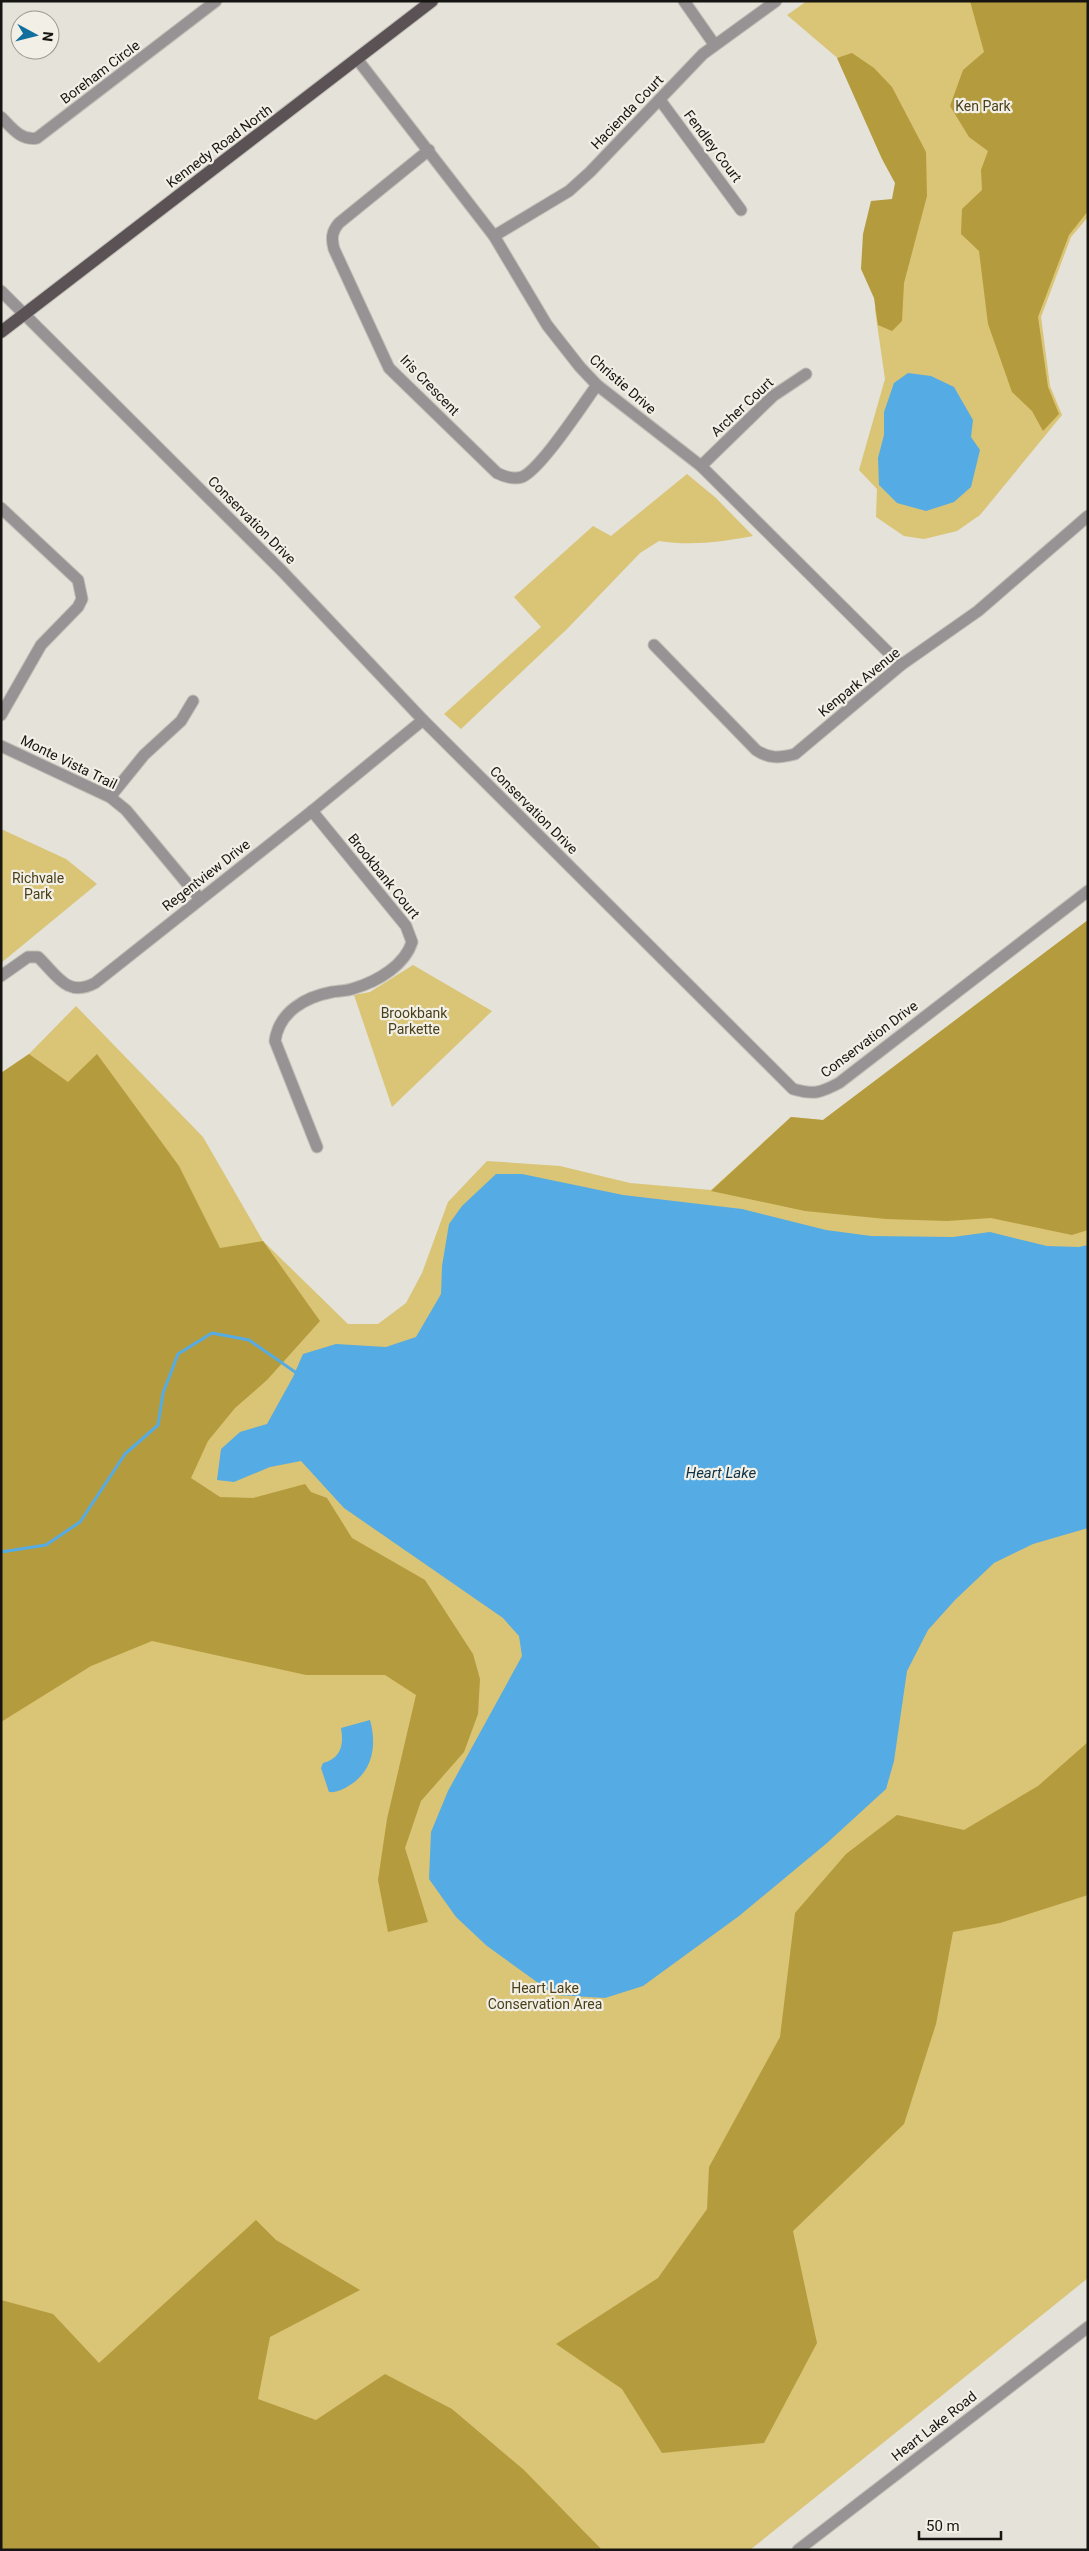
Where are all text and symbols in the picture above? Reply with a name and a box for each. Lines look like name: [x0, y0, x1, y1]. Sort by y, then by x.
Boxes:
north arrow: [10, 10, 60, 60]
text: N: [39, 31, 56, 42]
street label: Boreham Circle: [57, 37, 143, 107]
street label: Hacienda Court: [588, 71, 667, 152]
park label: Ken Park: [955, 98, 1012, 114]
street label: Kennedy Road North: [163, 101, 275, 191]
street label: Fendley Court: [681, 107, 746, 185]
street label: Iris Crescent: [397, 351, 463, 419]
street label: Christie Drive: [587, 351, 659, 417]
street label: Archer Court: [708, 374, 777, 440]
street label: Conservation Drive: [205, 473, 299, 567]
street label: Kenpark Avenue: [815, 644, 903, 720]
street label: Monte Vista Trail: [18, 732, 120, 792]
street label: Conservation Drive: [487, 763, 581, 857]
street label: Brookbank Court: [345, 830, 423, 922]
street label: Regentview Drive: [159, 836, 253, 914]
park label: Richvale Park: [12, 870, 64, 902]
street label: Conservation Drive: [817, 997, 921, 1081]
park label: Brookbank Parkette: [381, 1005, 448, 1037]
water label: Heart Lake: [686, 1464, 757, 1482]
park label: Heart Lake Conservation Area: [488, 1980, 602, 2012]
street label: Heart Lake Road: [888, 2388, 980, 2464]
scale bar: [919, 2508, 1002, 2540]
text: 50 m: [926, 2517, 960, 2535]

